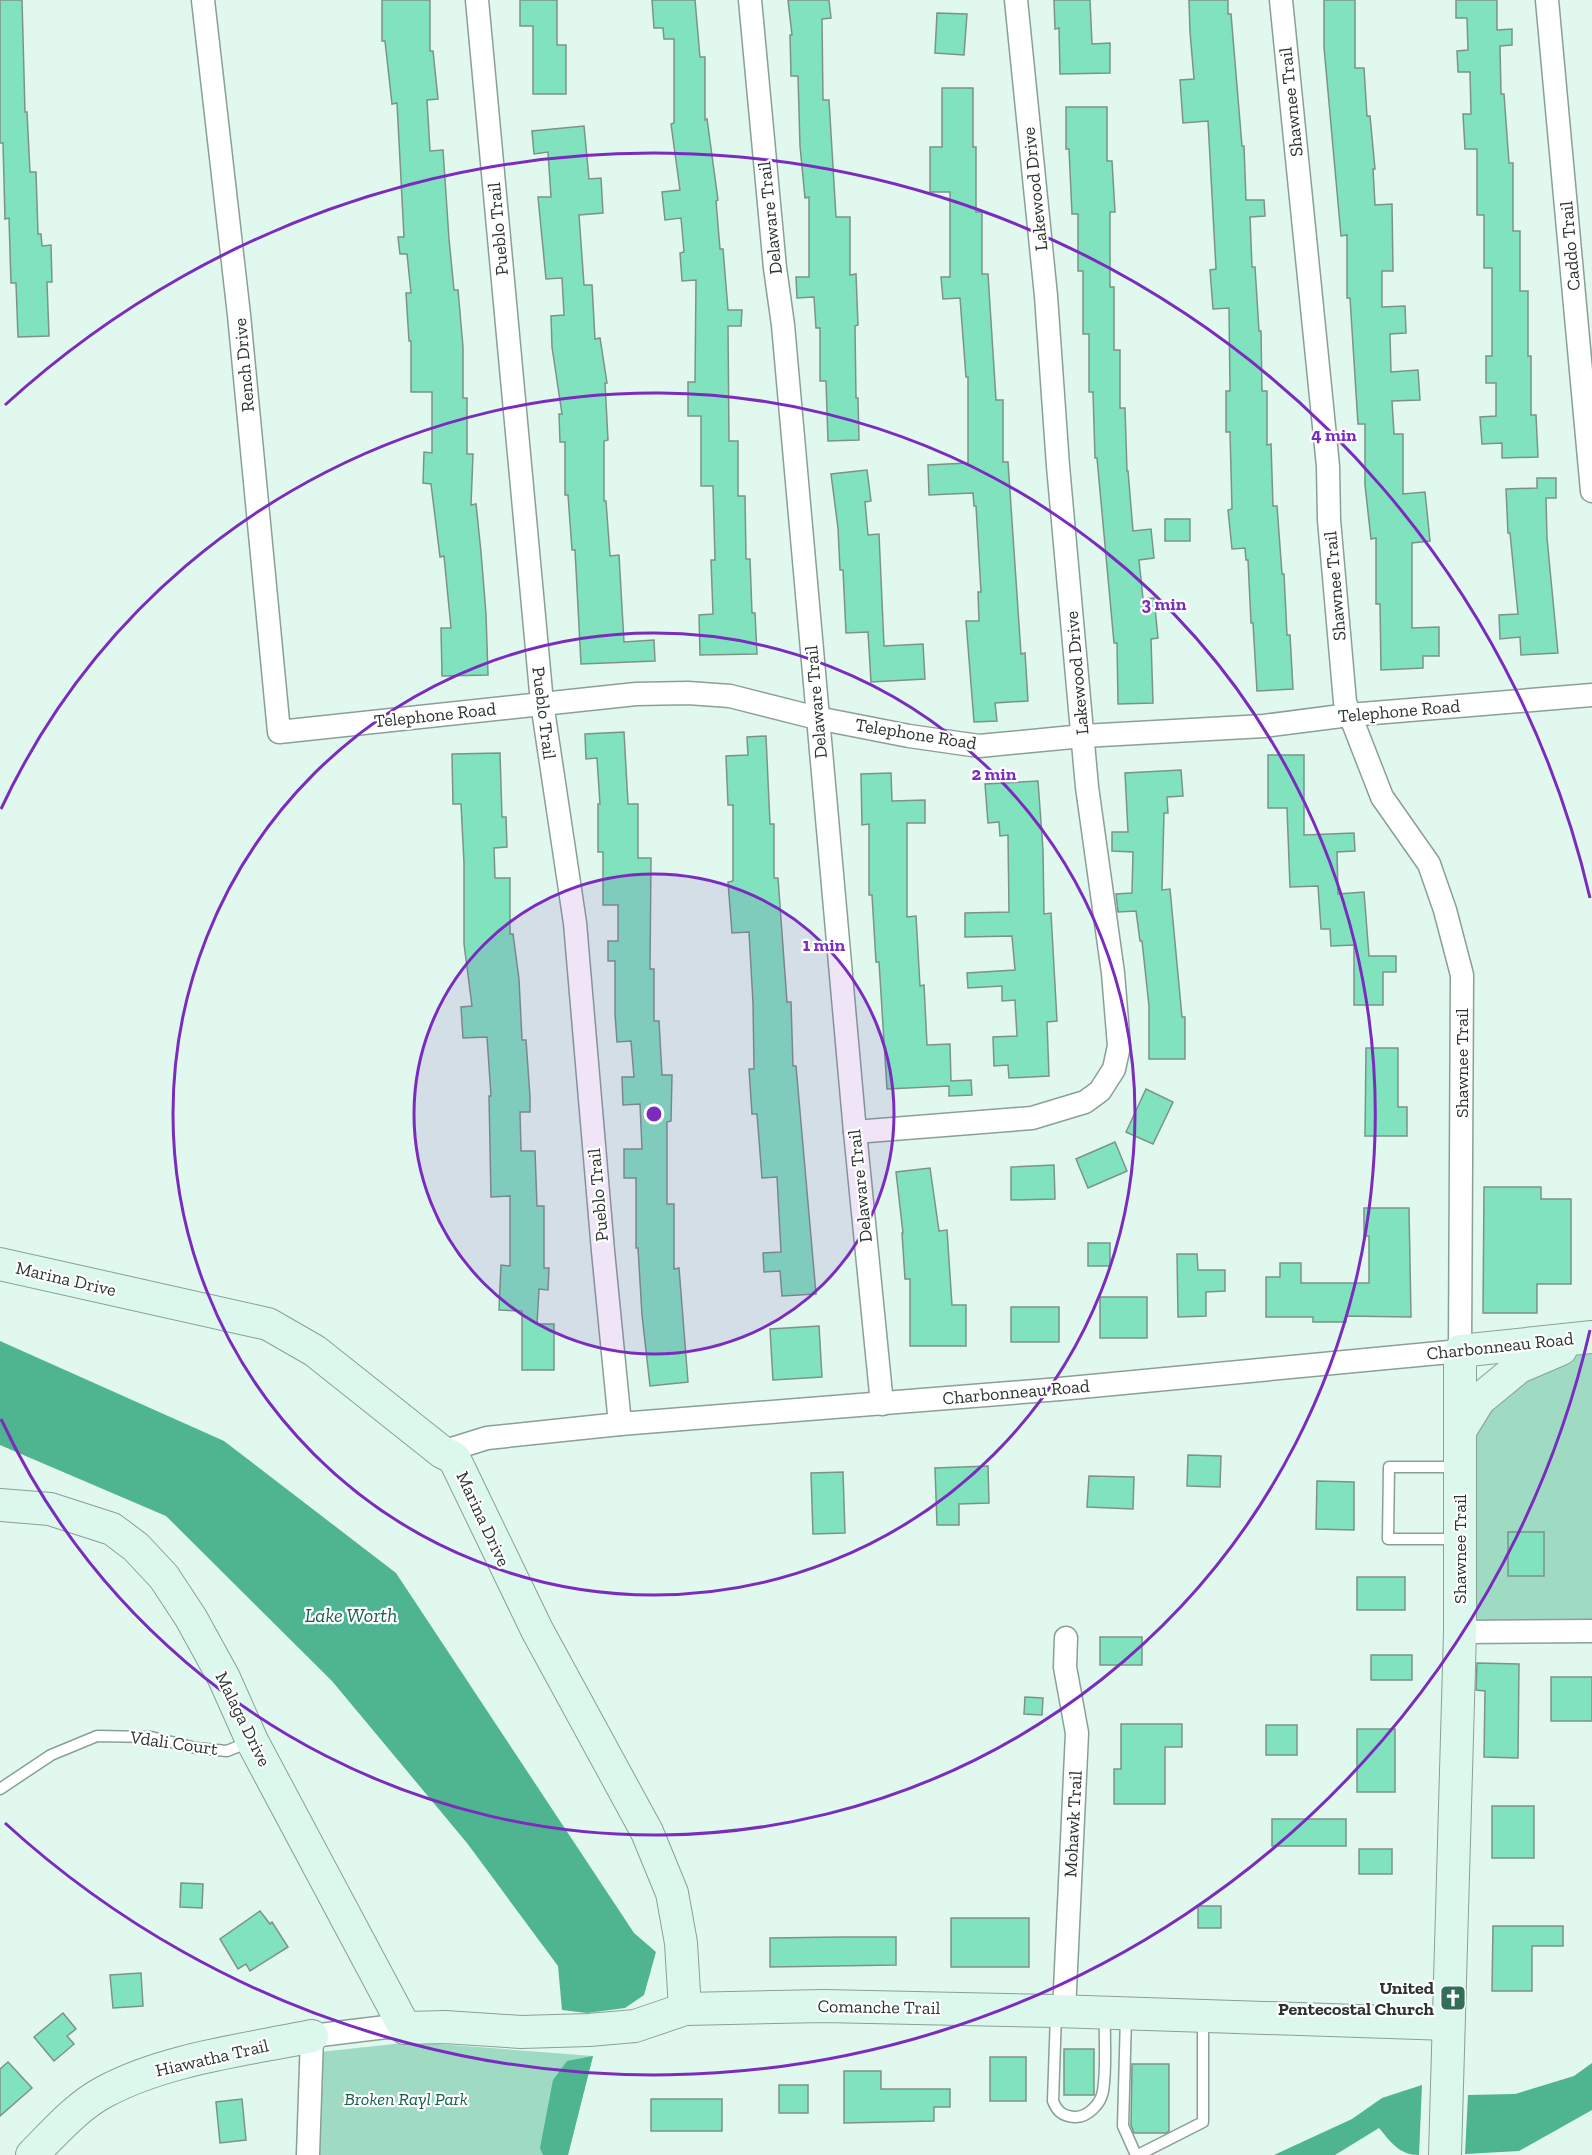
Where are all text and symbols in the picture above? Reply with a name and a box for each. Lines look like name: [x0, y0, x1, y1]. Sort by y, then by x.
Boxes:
street label: Shawnee Trail: [1274, 46, 1308, 158]
street label: Lakewood Drive: [1018, 126, 1052, 252]
street label: Delaware Trail: [753, 160, 787, 276]
street label: Pueblo Trail: [483, 181, 513, 276]
street label: Caddo Trail: [1555, 200, 1585, 292]
street label: Rench Drive: [229, 317, 259, 413]
text: 4 min: [1311, 424, 1357, 446]
street label: Shawnee Trail: [1319, 530, 1351, 642]
text: 3 min: [1142, 593, 1187, 615]
street label: Lakewood Drive: [1061, 610, 1093, 736]
street label: Delaware Trail: [800, 644, 832, 760]
street label: Pueblo Trail: [527, 665, 561, 761]
street label: Telephone Road: [1337, 695, 1461, 727]
street label: Telephone Road: [373, 698, 497, 732]
street label: Telephone Road: [854, 714, 978, 754]
text: 2 min: [972, 763, 1017, 785]
text: 1 min: [803, 934, 846, 956]
street label: Shawnee Trail: [1451, 1008, 1473, 1118]
centre of rings: [644, 1104, 664, 1124]
street label: Delaware Trail: [843, 1128, 877, 1244]
street label: Pueblo Trail: [583, 1147, 613, 1242]
street label: Marina Drive: [14, 1257, 118, 1301]
street label: Charbonneau Road: [1426, 1327, 1575, 1365]
street label: Charbonneau Road: [942, 1375, 1091, 1409]
street label: Marina Drive: [451, 1468, 515, 1570]
street label: Shawnee Trail: [1449, 1494, 1471, 1604]
water label: Lake Worth: [305, 1603, 397, 1627]
street label: Malaga Drive: [211, 1668, 275, 1770]
street label: Vdali Court: [128, 1726, 220, 1760]
street label: Mohawk Trail: [1059, 1770, 1087, 1878]
place label: United Pentecostal Church: [1278, 1977, 1435, 2020]
church icon: United Pentecostal Church: [1438, 1983, 1468, 2013]
street label: Comanche Trail: [817, 1995, 941, 2019]
street label: Hiawatha Trail: [153, 2034, 271, 2082]
park label: Broken Rayl Park: [344, 2088, 468, 2110]

